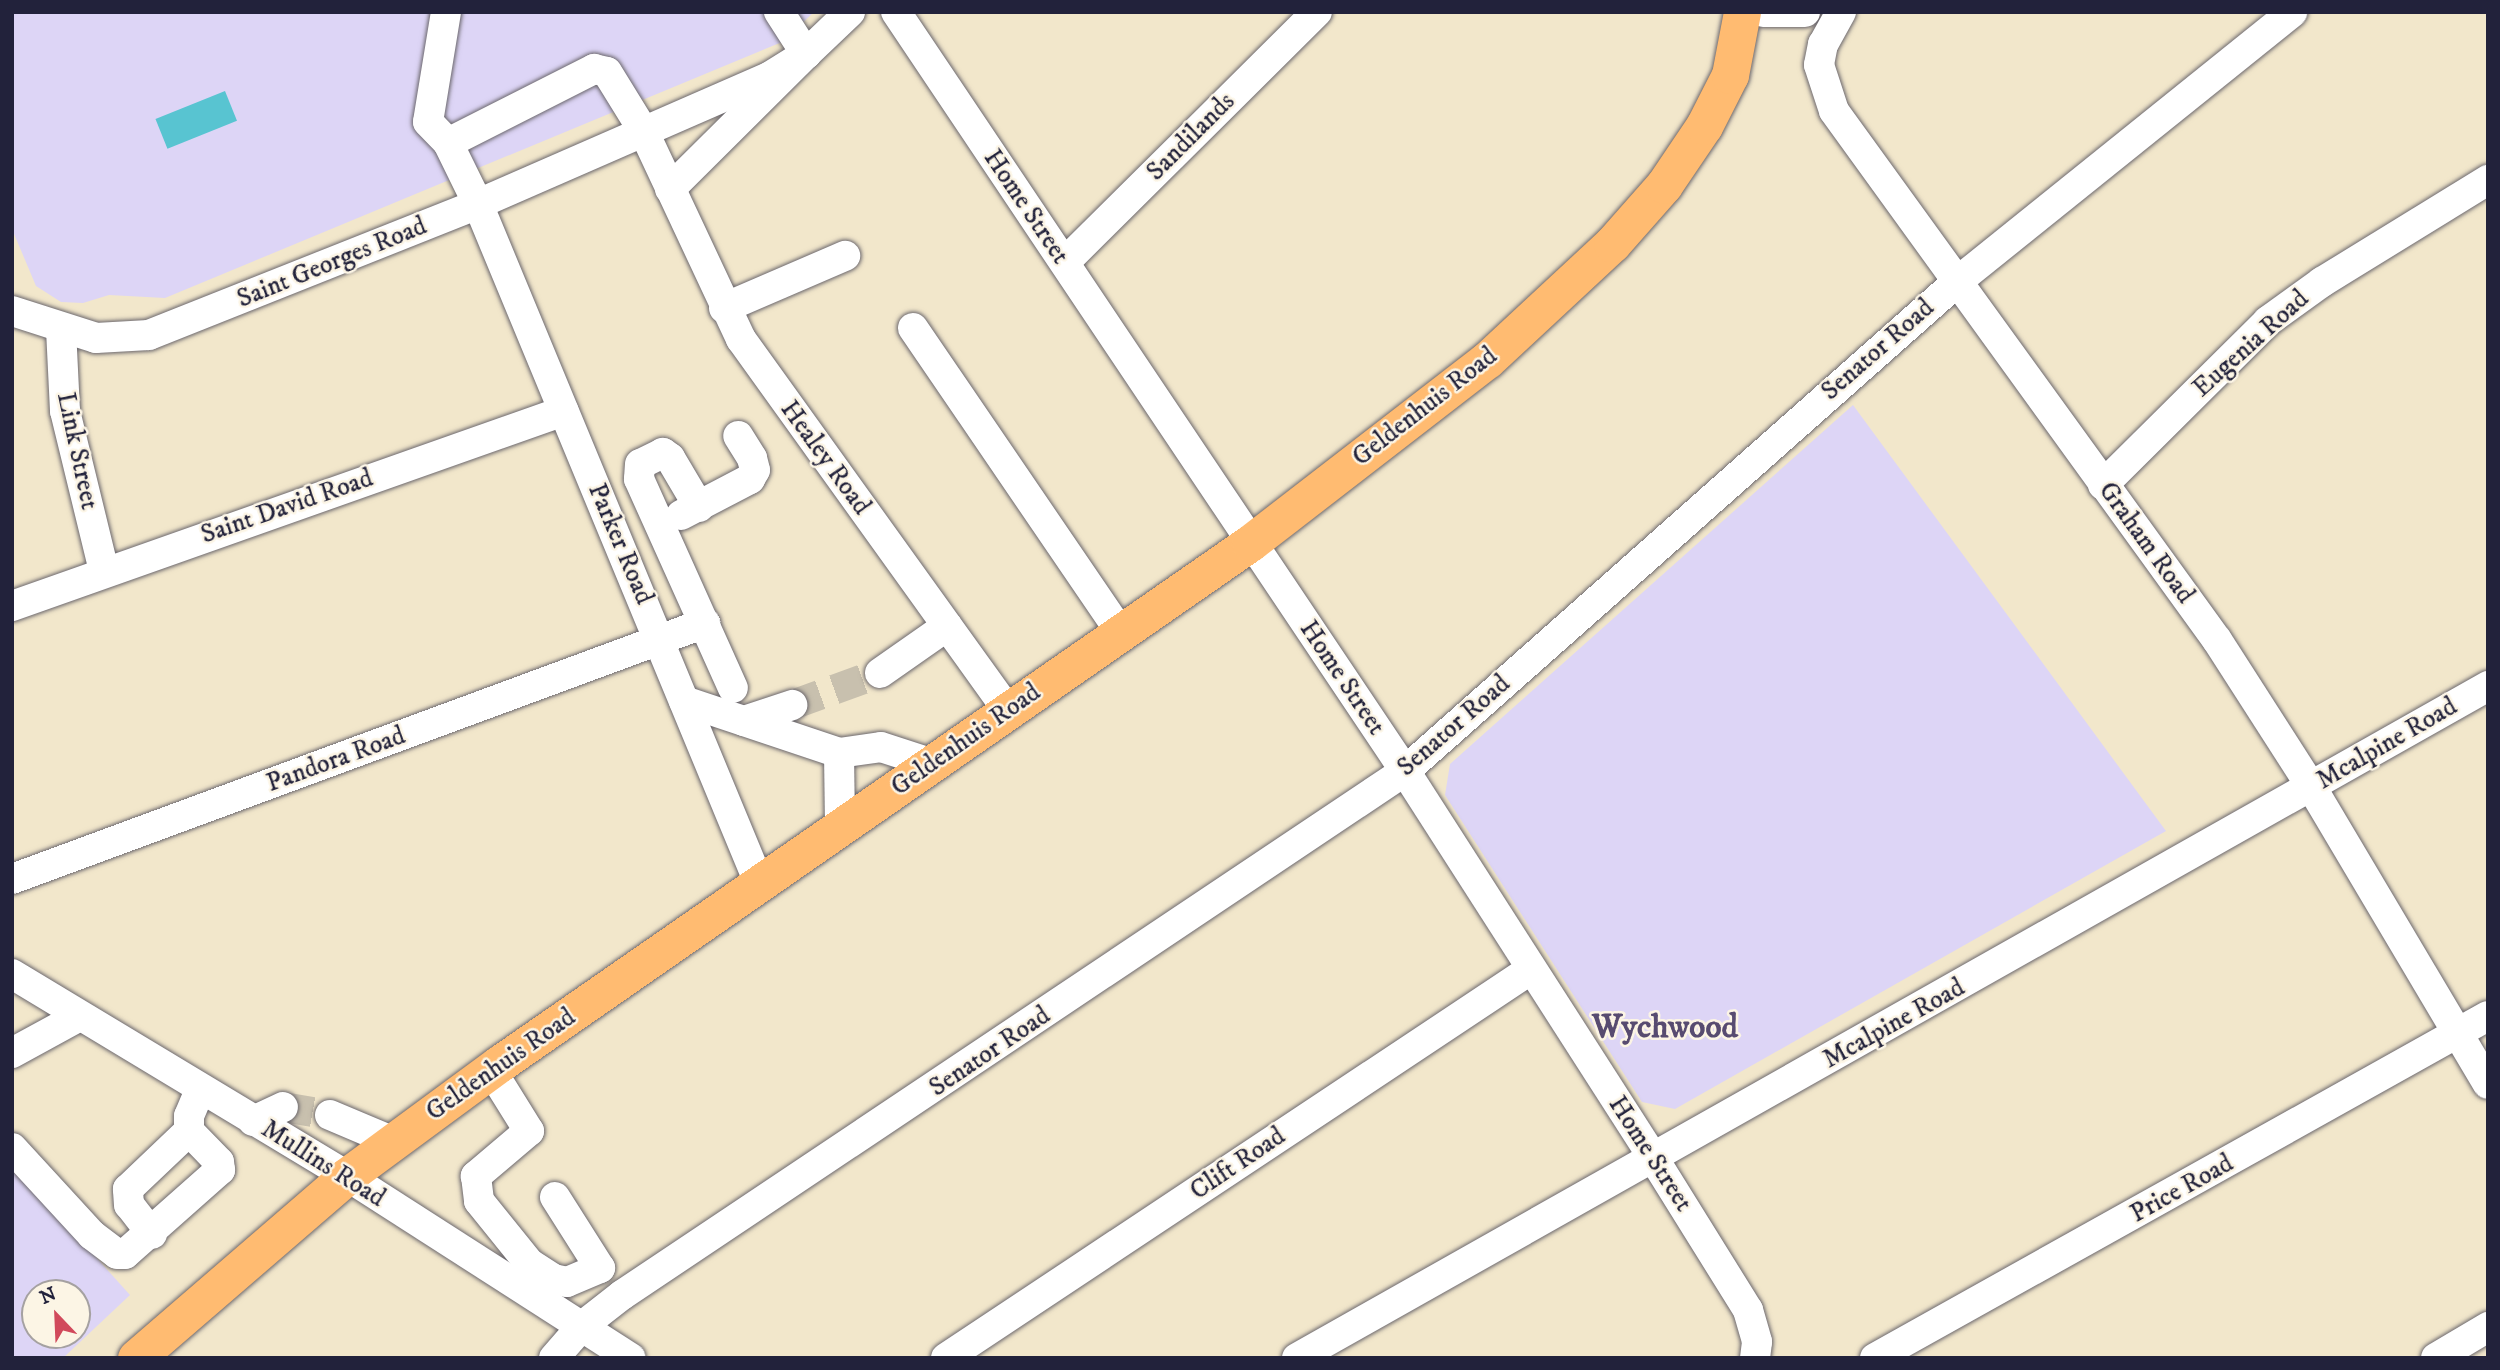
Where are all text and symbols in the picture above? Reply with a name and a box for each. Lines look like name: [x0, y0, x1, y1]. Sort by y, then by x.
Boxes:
street label: Sandilands: [1140, 86, 1242, 188]
street label: Home Street: [976, 144, 1076, 270]
street label: Saint Georges Road: [233, 211, 431, 315]
street label: Eugenia Road: [2187, 284, 2315, 404]
street label: Senator Road: [1815, 293, 1941, 407]
street label: Geldenhuis Road: [1346, 341, 1504, 473]
street label: Link Street: [49, 390, 105, 512]
street label: Healey Road: [773, 395, 877, 521]
street label: Saint David Road: [197, 463, 377, 551]
street label: Graham Road: [2091, 476, 2201, 610]
street label: Parker Road: [581, 479, 659, 609]
street label: Home Street: [1292, 615, 1392, 741]
street label: Senator Road: [1391, 669, 1517, 783]
street label: Geldenhuis Road: [885, 677, 1047, 803]
street label: Mcalpine Road: [2311, 691, 2463, 797]
street label: Pandora Road: [262, 720, 410, 800]
street label: Mcalpine Road: [1818, 972, 1970, 1076]
street label: Senator Road: [924, 1000, 1056, 1104]
street label: Geldenhuis Road: [420, 1002, 582, 1128]
district label: Wychwood: [1592, 1008, 1738, 1048]
street label: Home Street: [1601, 1090, 1699, 1218]
street label: Mullins Road: [255, 1114, 391, 1214]
street label: Clift Road: [1185, 1121, 1291, 1207]
street label: Price Road: [2125, 1148, 2239, 1230]
north arrow: [21, 1279, 91, 1349]
text: N: [37, 1282, 60, 1310]

